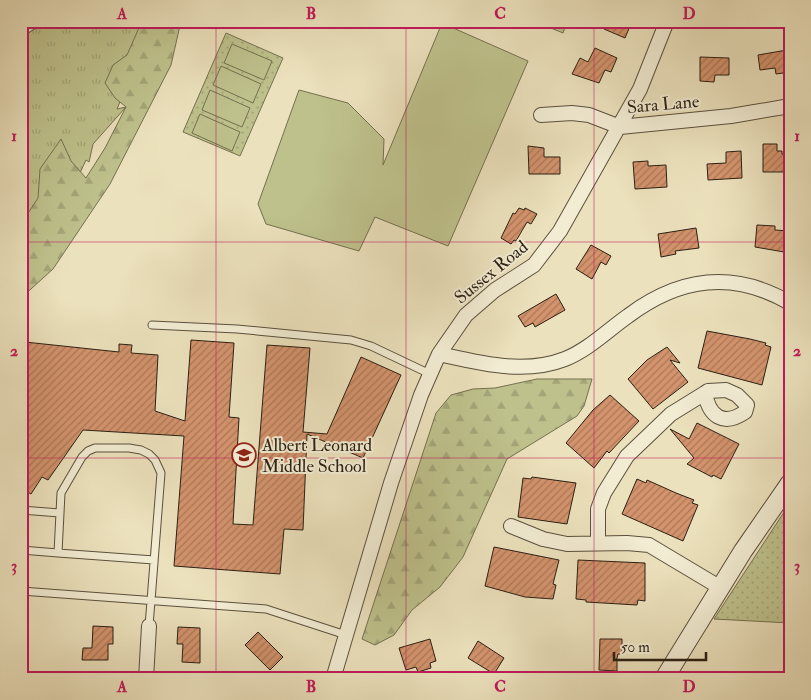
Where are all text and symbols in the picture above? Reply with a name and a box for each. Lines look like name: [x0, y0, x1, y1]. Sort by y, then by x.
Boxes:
text: A: [116, 4, 128, 24]
text: B: [306, 4, 316, 24]
text: C: [494, 4, 506, 24]
text: D: [682, 4, 696, 24]
street label: Sara Lane: [626, 90, 701, 119]
text: 1: [11, 126, 17, 146]
text: 1: [794, 126, 800, 146]
street label: Sussex Road: [450, 236, 533, 309]
text: 2: [10, 341, 18, 361]
text: 2: [793, 341, 801, 361]
place label: Albert Leonard Middle School: [261, 434, 372, 478]
school or university icon: Albert Leonard Middle School: [231, 442, 257, 468]
text: 3: [11, 556, 17, 576]
text: 3: [794, 556, 800, 576]
scale bar: [614, 630, 706, 662]
text: 50 m: [621, 638, 650, 657]
text: A: [116, 677, 128, 697]
text: B: [306, 677, 316, 697]
text: C: [494, 677, 506, 697]
text: D: [682, 677, 696, 697]

